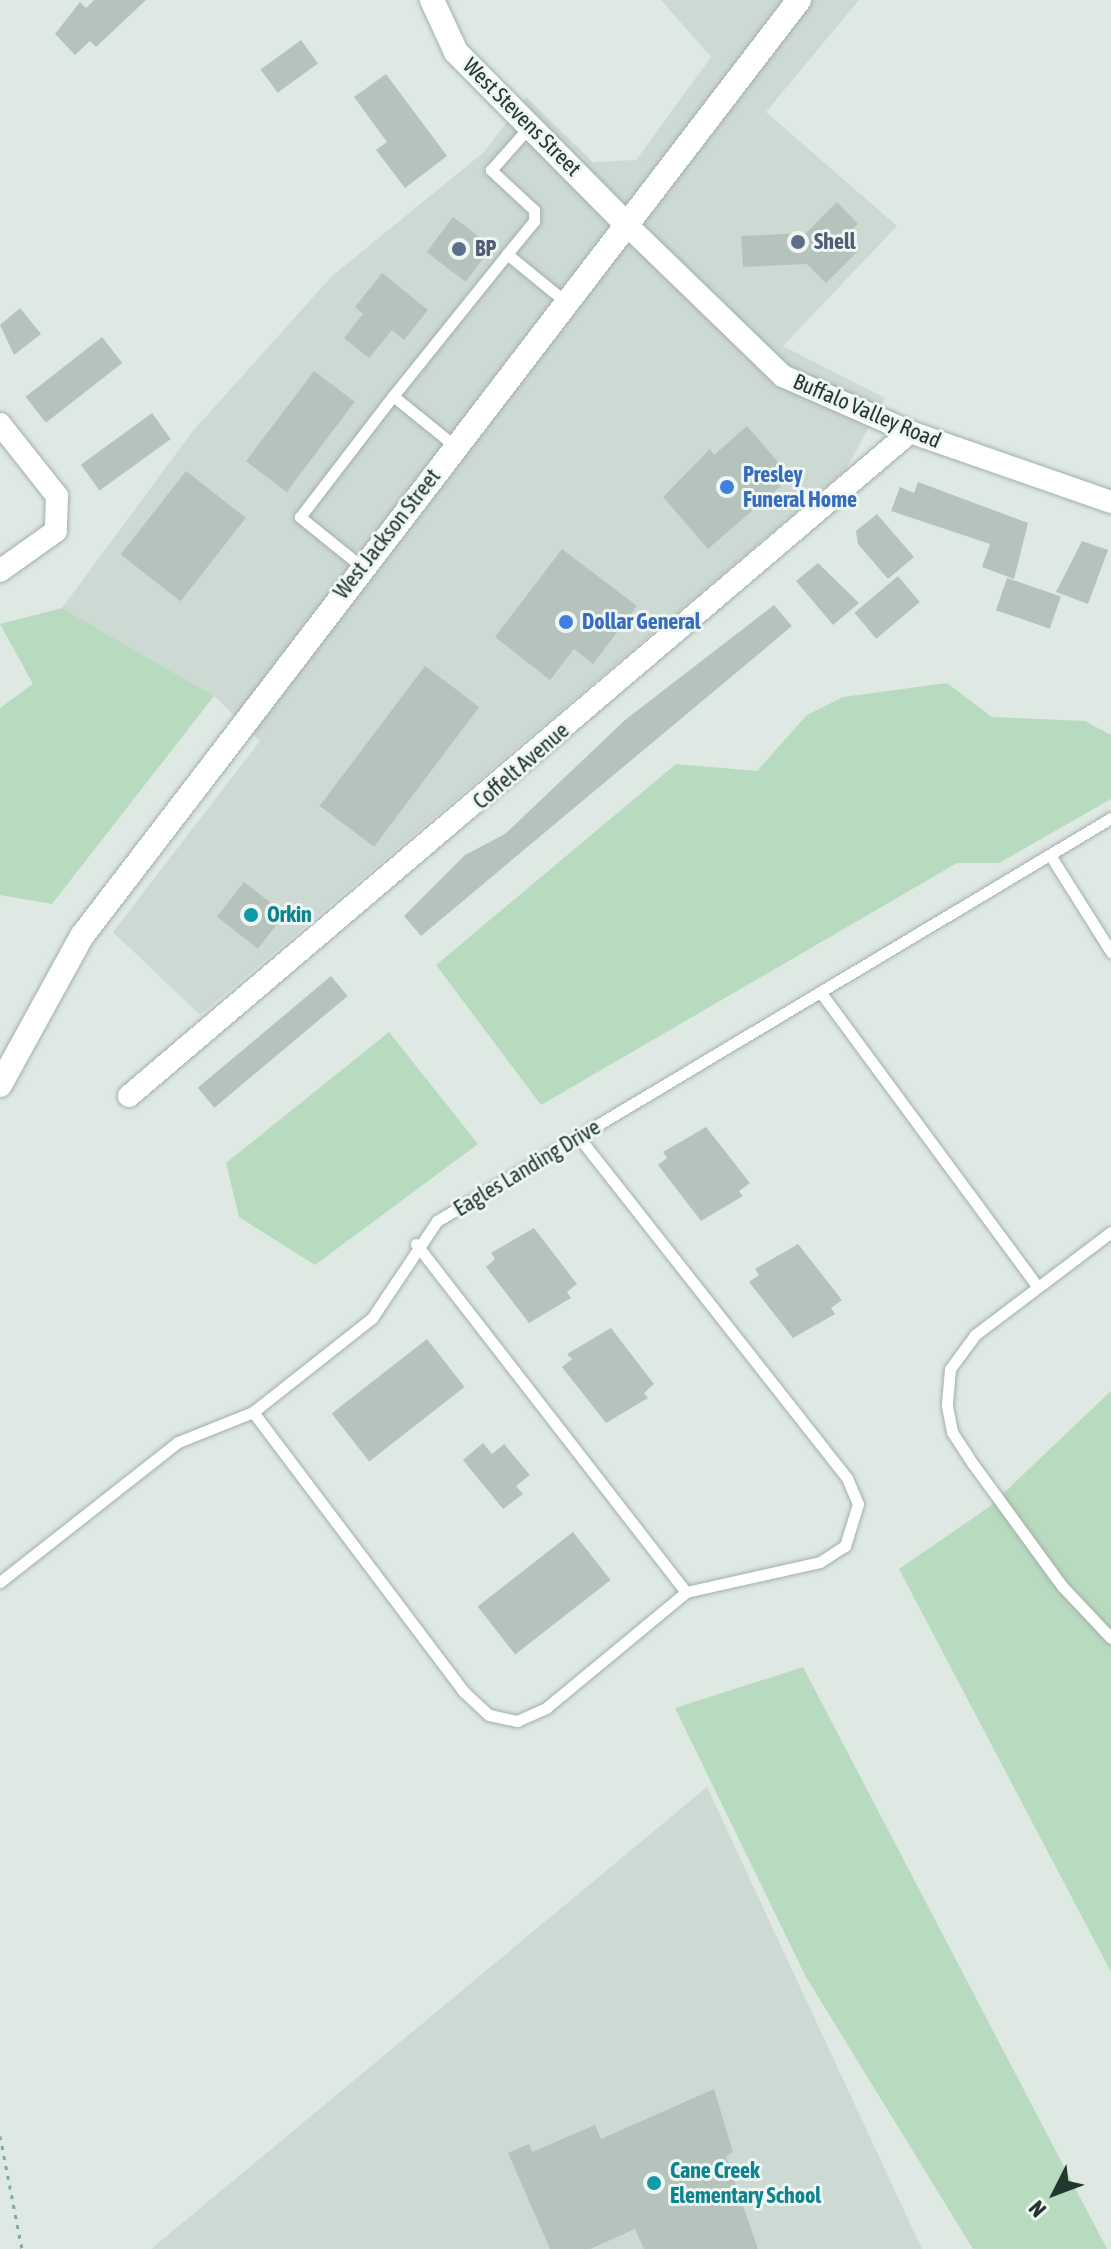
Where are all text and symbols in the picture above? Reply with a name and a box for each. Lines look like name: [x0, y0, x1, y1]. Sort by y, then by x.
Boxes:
street label: West Stevens Street: [457, 52, 587, 182]
place label: Shell: [814, 229, 856, 255]
marker: Shell: [789, 233, 807, 251]
place label: BP: [475, 236, 496, 262]
marker: BP: [450, 240, 468, 258]
street label: Buffalo Valley Road: [789, 368, 945, 454]
place label: Presley Funeral Home: [743, 461, 857, 512]
street label: West Jackson Street: [328, 464, 446, 604]
marker: Presley Funeral Home: [718, 478, 736, 496]
place label: Dollar General: [582, 609, 700, 635]
marker: Dollar General: [557, 613, 575, 631]
street label: Coffelt Avenue: [468, 717, 574, 815]
place label: Orkin: [267, 902, 312, 928]
marker: Orkin: [242, 906, 260, 924]
street label: Eagles Landing Drive: [449, 1114, 605, 1222]
north arrow: [1015, 2153, 1095, 2233]
place label: Cane Creek Elementary School: [670, 2157, 821, 2208]
marker: Cane Creek Elementary School: [645, 2174, 663, 2192]
text: N: [1023, 2196, 1051, 2223]

